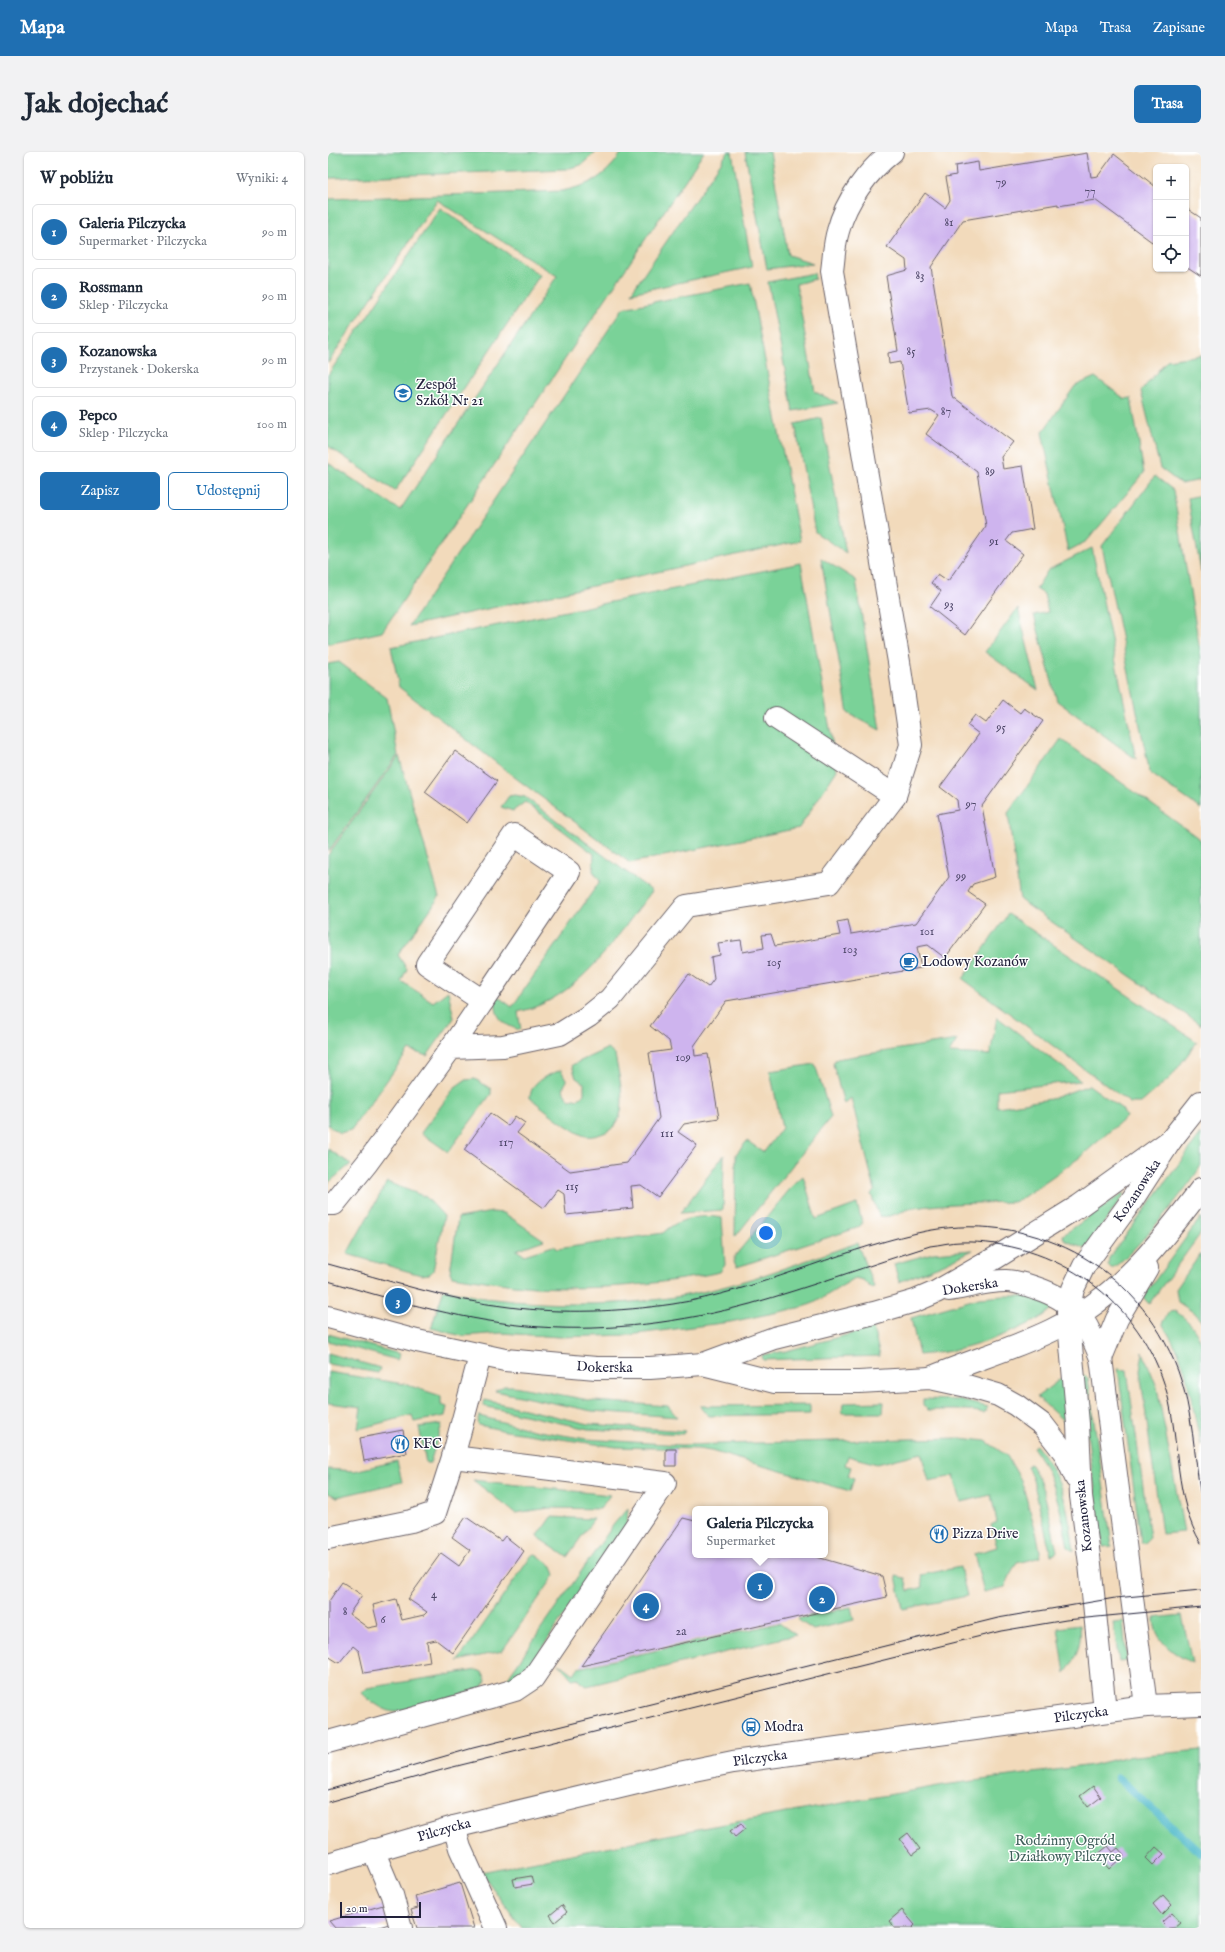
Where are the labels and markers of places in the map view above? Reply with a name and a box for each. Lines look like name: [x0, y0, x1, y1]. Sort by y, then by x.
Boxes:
place label: Zespół Szkół Nr 21: [416, 376, 483, 410]
school or university icon: Zespół Szkół Nr 21: [393, 383, 413, 403]
cafe icon: Lodowy Kozanów: [899, 952, 919, 972]
place label: Lodowy Kozanów: [922, 953, 1029, 971]
pin: 3: [385, 1286, 411, 1316]
restaurant icon: KFC: [390, 1434, 410, 1454]
place label: KFC: [413, 1435, 442, 1453]
restaurant icon: Pizza Drive: [929, 1524, 949, 1544]
place label: Pizza Drive: [952, 1525, 1019, 1543]
pin: 1: [747, 1571, 773, 1601]
pin: 2: [809, 1584, 835, 1614]
pin: 4: [633, 1591, 659, 1621]
bus stop icon: Modra: [741, 1717, 761, 1737]
place label: Modra: [764, 1718, 804, 1736]

